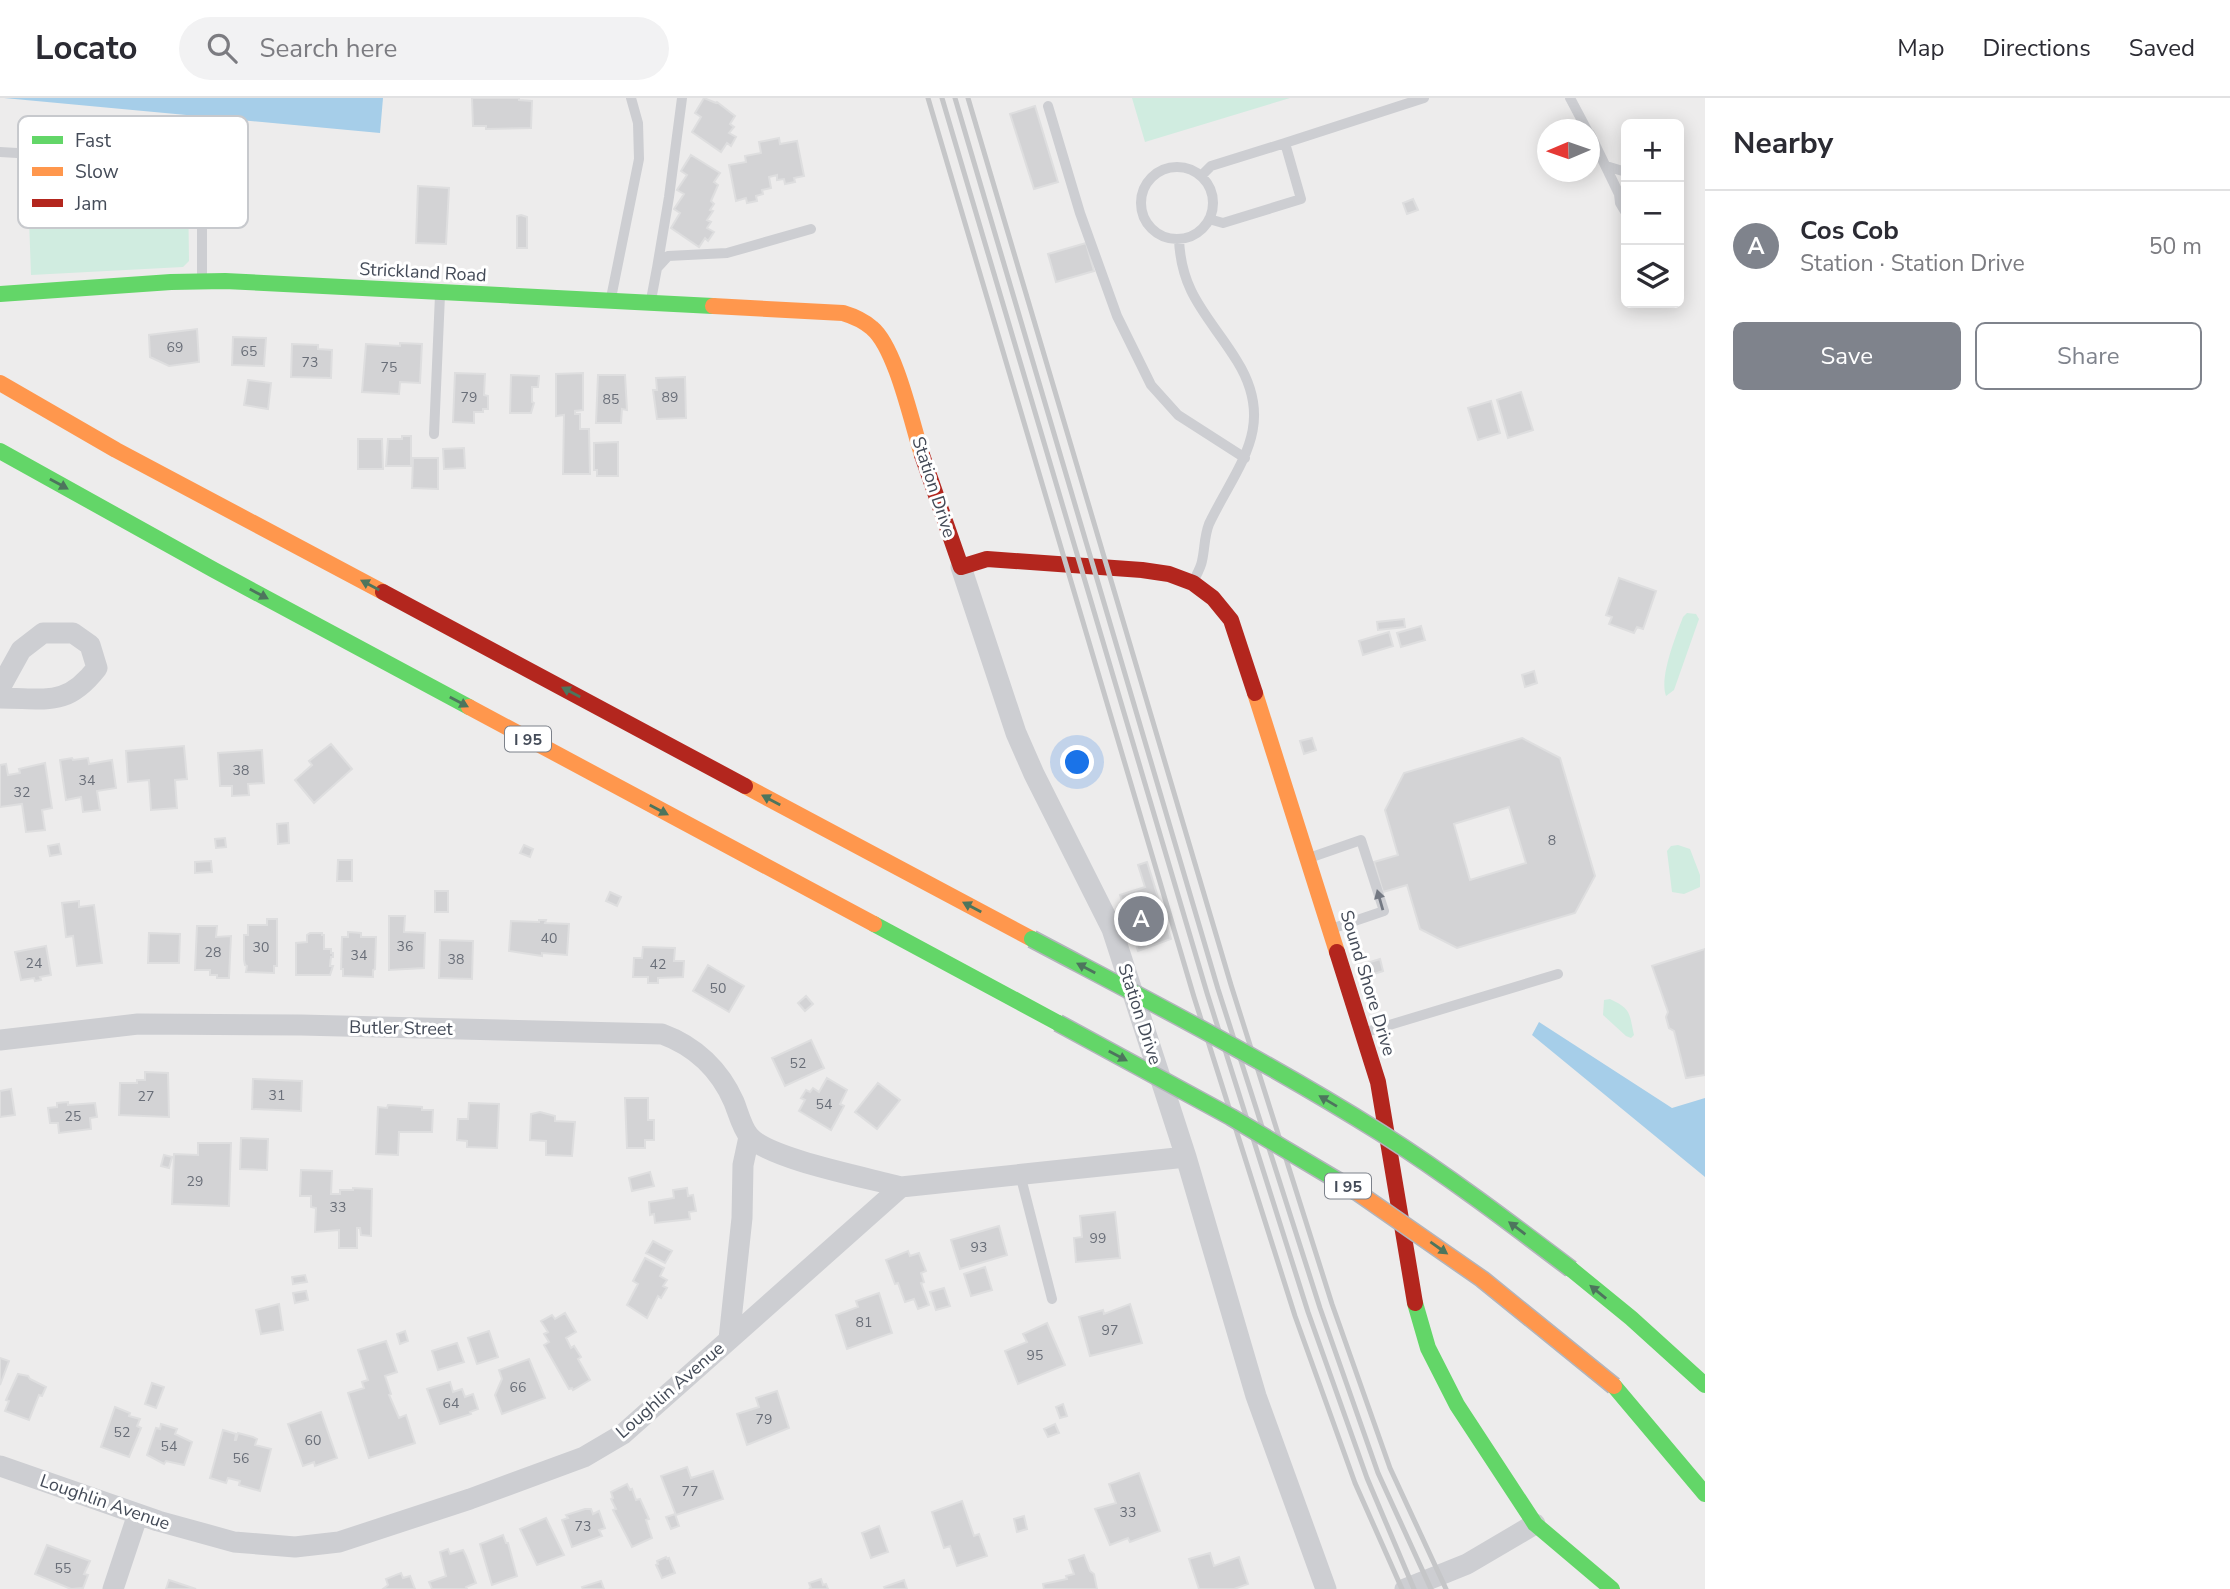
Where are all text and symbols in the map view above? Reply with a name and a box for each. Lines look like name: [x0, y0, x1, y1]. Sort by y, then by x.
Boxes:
search box: [179, 17, 669, 80]
text: Locato: [35, 26, 137, 71]
icon: search: [203, 29, 241, 67]
text: Search here: [259, 31, 397, 66]
text: Map: [1897, 32, 1944, 64]
text: Directions: [1982, 32, 2091, 64]
text: Saved: [2129, 32, 2195, 64]
legend: [18, 116, 248, 228]
north arrow: [1537, 119, 1600, 182]
map controls: [1621, 119, 1684, 308]
button: +: [1621, 119, 1684, 182]
text: Nearby: [1733, 123, 1833, 164]
text: Fast: [75, 128, 111, 154]
text: Slow: [75, 159, 119, 185]
button: −: [1621, 182, 1684, 245]
text: Jam: [74, 191, 108, 217]
text: Cos Cob: [1800, 213, 1899, 248]
text: A: [1747, 231, 1765, 262]
text: 50 m: [2149, 231, 2202, 262]
button: layers: [1621, 245, 1684, 308]
text: Station · Station Drive: [1800, 248, 2025, 279]
street label: Strickland Road: [359, 257, 487, 287]
button: Save: [1733, 322, 1961, 390]
button: Share: [1975, 322, 2202, 390]
house number: 69: [167, 338, 183, 357]
house number: 65: [241, 342, 257, 361]
house number: 73: [302, 353, 318, 372]
house number: 75: [381, 358, 397, 377]
house number: 79: [461, 388, 477, 407]
house number: 89: [662, 388, 678, 407]
house number: 85: [603, 390, 619, 409]
street label: Station Drive: [906, 433, 962, 541]
one-way arrow: [50, 478, 69, 490]
one-way arrow: [361, 579, 380, 591]
one-way arrow: [249, 588, 268, 600]
one-way arrow: [561, 686, 581, 698]
one-way arrow: [449, 696, 469, 708]
road number: I 95: [505, 726, 551, 752]
your location: [1060, 745, 1094, 779]
house number: 38: [233, 761, 249, 780]
house number: 34: [79, 771, 95, 790]
house number: 32: [14, 783, 30, 802]
one-way arrow: [762, 794, 781, 806]
one-way arrow: [650, 803, 670, 815]
house number: 8: [1548, 831, 1556, 850]
one-way arrow: [1375, 889, 1385, 910]
pin: A: [1118, 893, 1164, 945]
one-way arrow: [962, 901, 982, 913]
street label: Sound Shore Drive: [1334, 907, 1402, 1059]
house number: 40: [541, 929, 557, 948]
house number: 36: [397, 937, 413, 956]
house number: 30: [253, 938, 269, 957]
house number: 28: [205, 943, 221, 962]
house number: 34: [351, 946, 367, 965]
house number: 38: [448, 950, 464, 969]
house number: 24: [26, 954, 42, 973]
house number: 42: [650, 955, 666, 974]
street label: Station Drive: [1112, 960, 1168, 1068]
one-way arrow: [1076, 962, 1096, 974]
house number: 50: [710, 979, 726, 998]
street label: Butler Street: [349, 1015, 454, 1041]
one-way arrow: [1108, 1050, 1128, 1062]
house number: 52: [790, 1054, 806, 1073]
house number: 31: [269, 1086, 285, 1105]
house number: 27: [138, 1087, 154, 1106]
house number: 54: [816, 1095, 832, 1114]
one-way arrow: [1319, 1095, 1338, 1107]
house number: 25: [65, 1107, 81, 1126]
house number: 29: [187, 1172, 203, 1191]
road number: I 95: [1325, 1174, 1371, 1198]
house number: 33: [330, 1198, 346, 1217]
one-way arrow: [1508, 1221, 1526, 1235]
house number: 99: [1090, 1229, 1106, 1248]
house number: 93: [971, 1238, 987, 1257]
one-way arrow: [1430, 1241, 1448, 1255]
one-way arrow: [1590, 1284, 1608, 1299]
house number: 81: [856, 1313, 872, 1332]
house number: 97: [1102, 1321, 1118, 1340]
street label: Loughlin Avenue: [611, 1336, 729, 1444]
house number: 95: [1027, 1346, 1043, 1365]
house number: 66: [510, 1378, 526, 1397]
house number: 64: [443, 1394, 459, 1413]
house number: 79: [756, 1410, 772, 1429]
house number: 52: [114, 1423, 130, 1442]
house number: 60: [305, 1431, 321, 1450]
house number: 54: [161, 1437, 177, 1456]
house number: 56: [233, 1449, 249, 1468]
street label: Loughlin Avenue: [37, 1468, 173, 1536]
house number: 77: [682, 1482, 698, 1501]
house number: 33: [1120, 1503, 1136, 1522]
house number: 73: [575, 1517, 591, 1536]
house number: 55: [55, 1559, 71, 1578]

